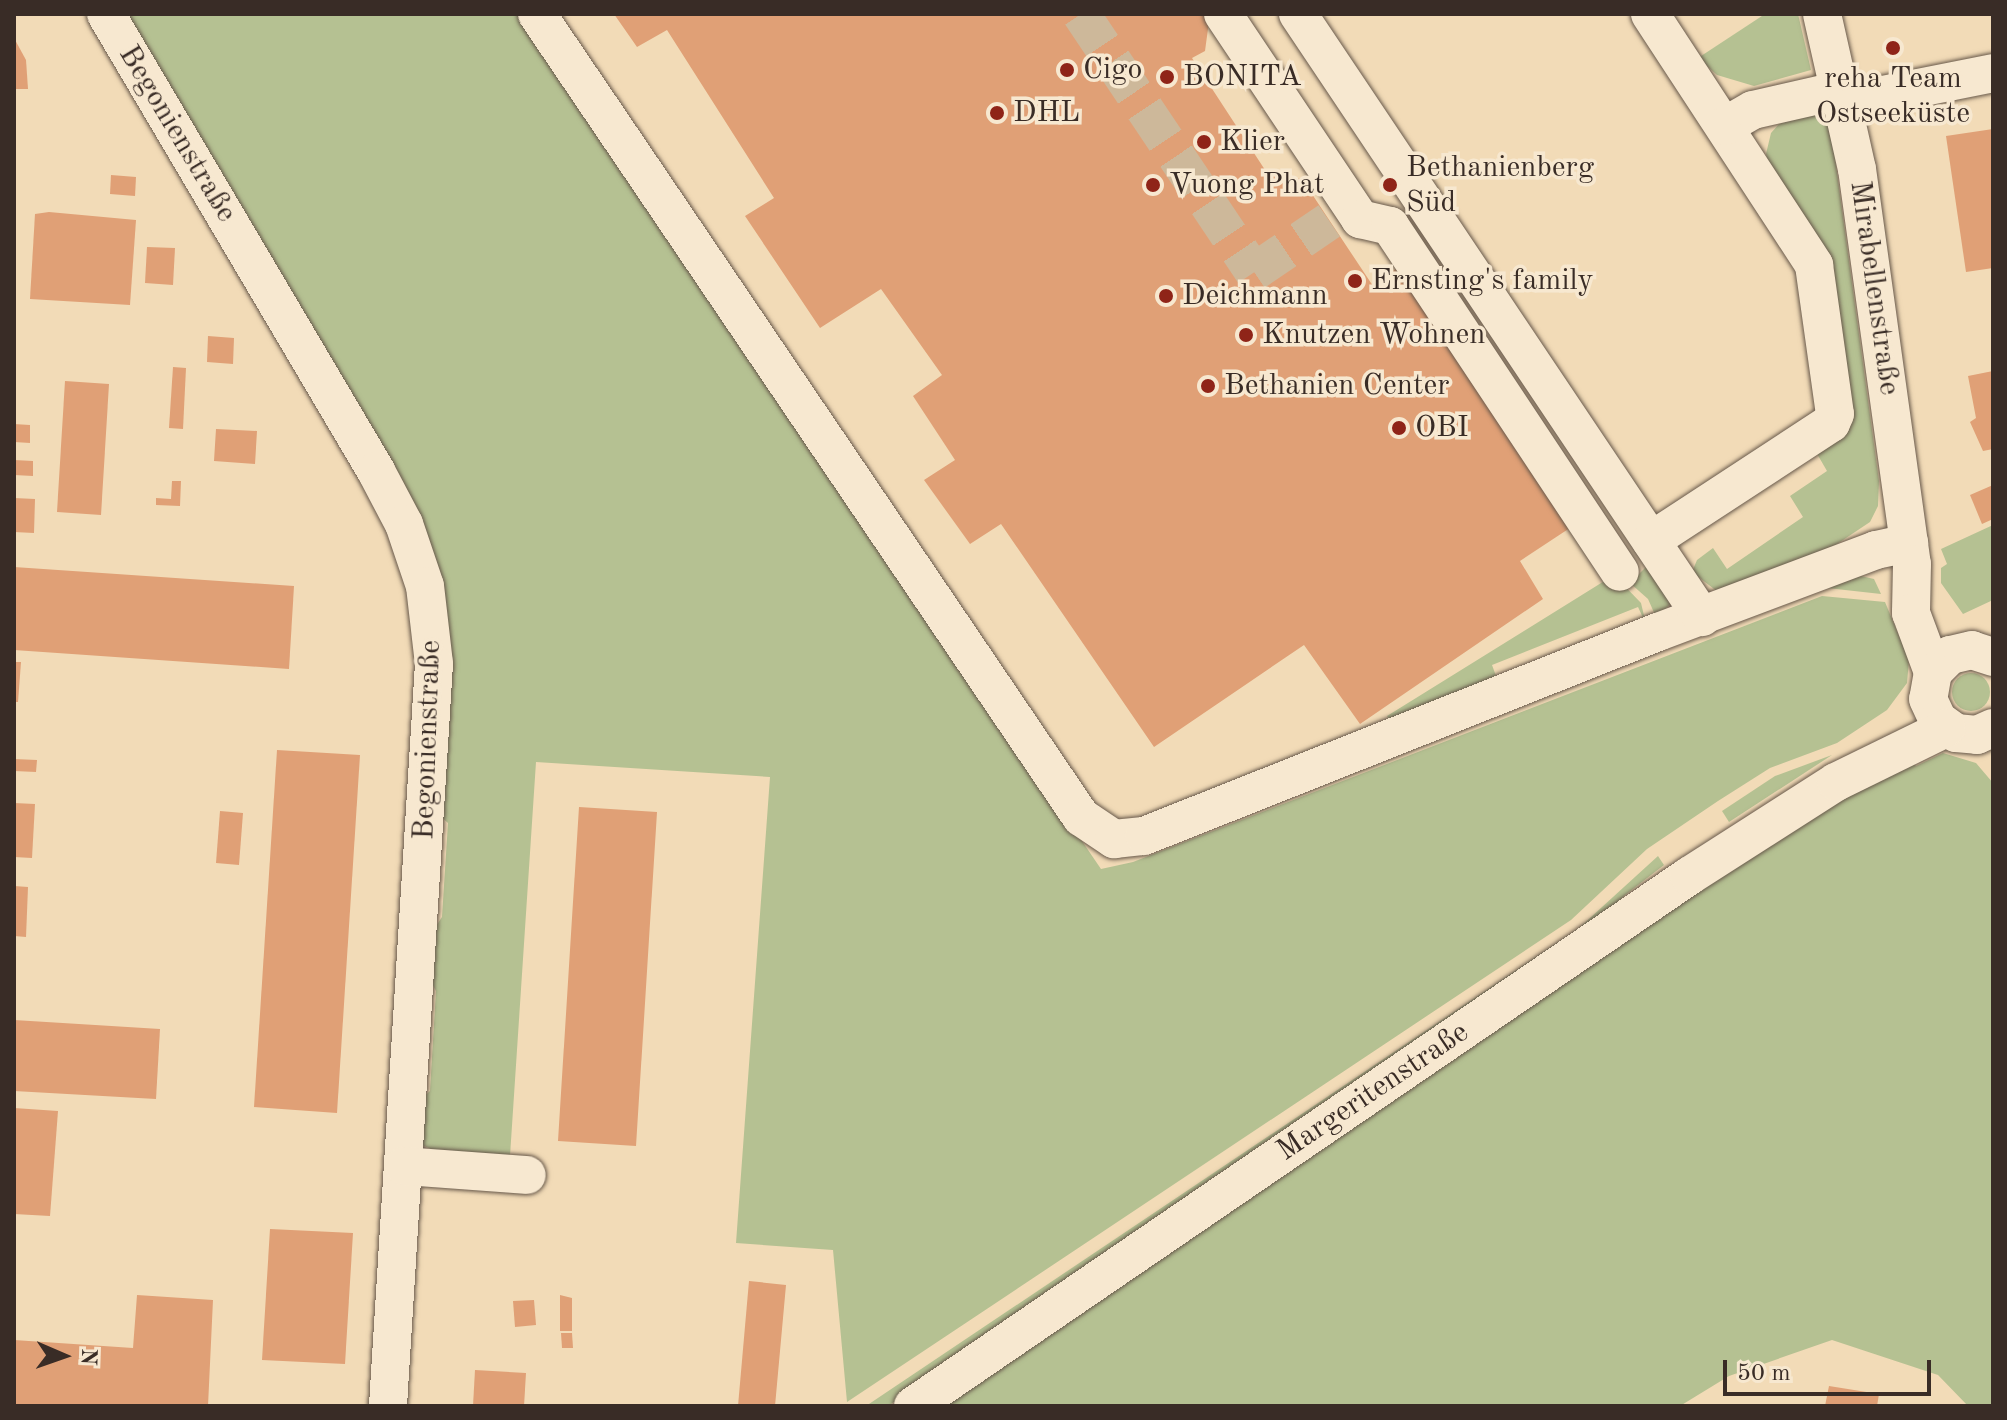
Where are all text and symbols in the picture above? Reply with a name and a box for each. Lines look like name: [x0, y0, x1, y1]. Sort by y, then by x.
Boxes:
street label: Begonienstraße: [110, 39, 244, 229]
marker: reha Team Ostseeküste: [1884, 39, 1902, 57]
place label: Cigo: [1083, 52, 1142, 88]
place label: BONITA: [1183, 59, 1302, 95]
marker: Cigo: [1058, 61, 1076, 79]
place label: reha Team Ostseeküste: [1816, 61, 1970, 132]
marker: BONITA: [1158, 68, 1176, 86]
place label: DHL: [1013, 95, 1080, 131]
marker: DHL: [988, 104, 1006, 122]
place label: Klier: [1220, 124, 1285, 160]
marker: Klier: [1195, 133, 1213, 151]
place label: Bethanienberg Süd: [1406, 150, 1594, 220]
place label: Vuong Phat: [1169, 167, 1325, 203]
marker: Vuong Phat: [1144, 176, 1162, 194]
marker: Bethanienberg Süd: [1381, 176, 1399, 194]
street label: Mirabellenstraße: [1841, 179, 1907, 397]
place label: Ernsting's family: [1371, 263, 1593, 299]
marker: Ernsting's family: [1346, 272, 1364, 290]
place label: Deichmann: [1182, 278, 1328, 314]
marker: Deichmann: [1157, 287, 1175, 305]
place label: Knutzen Wohnen: [1262, 317, 1486, 353]
marker: Knutzen Wohnen: [1237, 326, 1255, 344]
place label: Bethanien Center: [1224, 368, 1450, 404]
marker: Bethanien Center: [1199, 377, 1217, 395]
place label: OBI: [1415, 410, 1469, 446]
marker: OBI: [1390, 419, 1408, 437]
street label: Begonienstraße: [407, 639, 449, 841]
street label: Margeritenstraße: [1270, 1015, 1476, 1169]
north arrow: [24, 1316, 104, 1396]
scale bar: [1727, 1344, 1935, 1394]
text: N: [77, 1348, 99, 1366]
text: 50 m: [1737, 1362, 1791, 1386]

